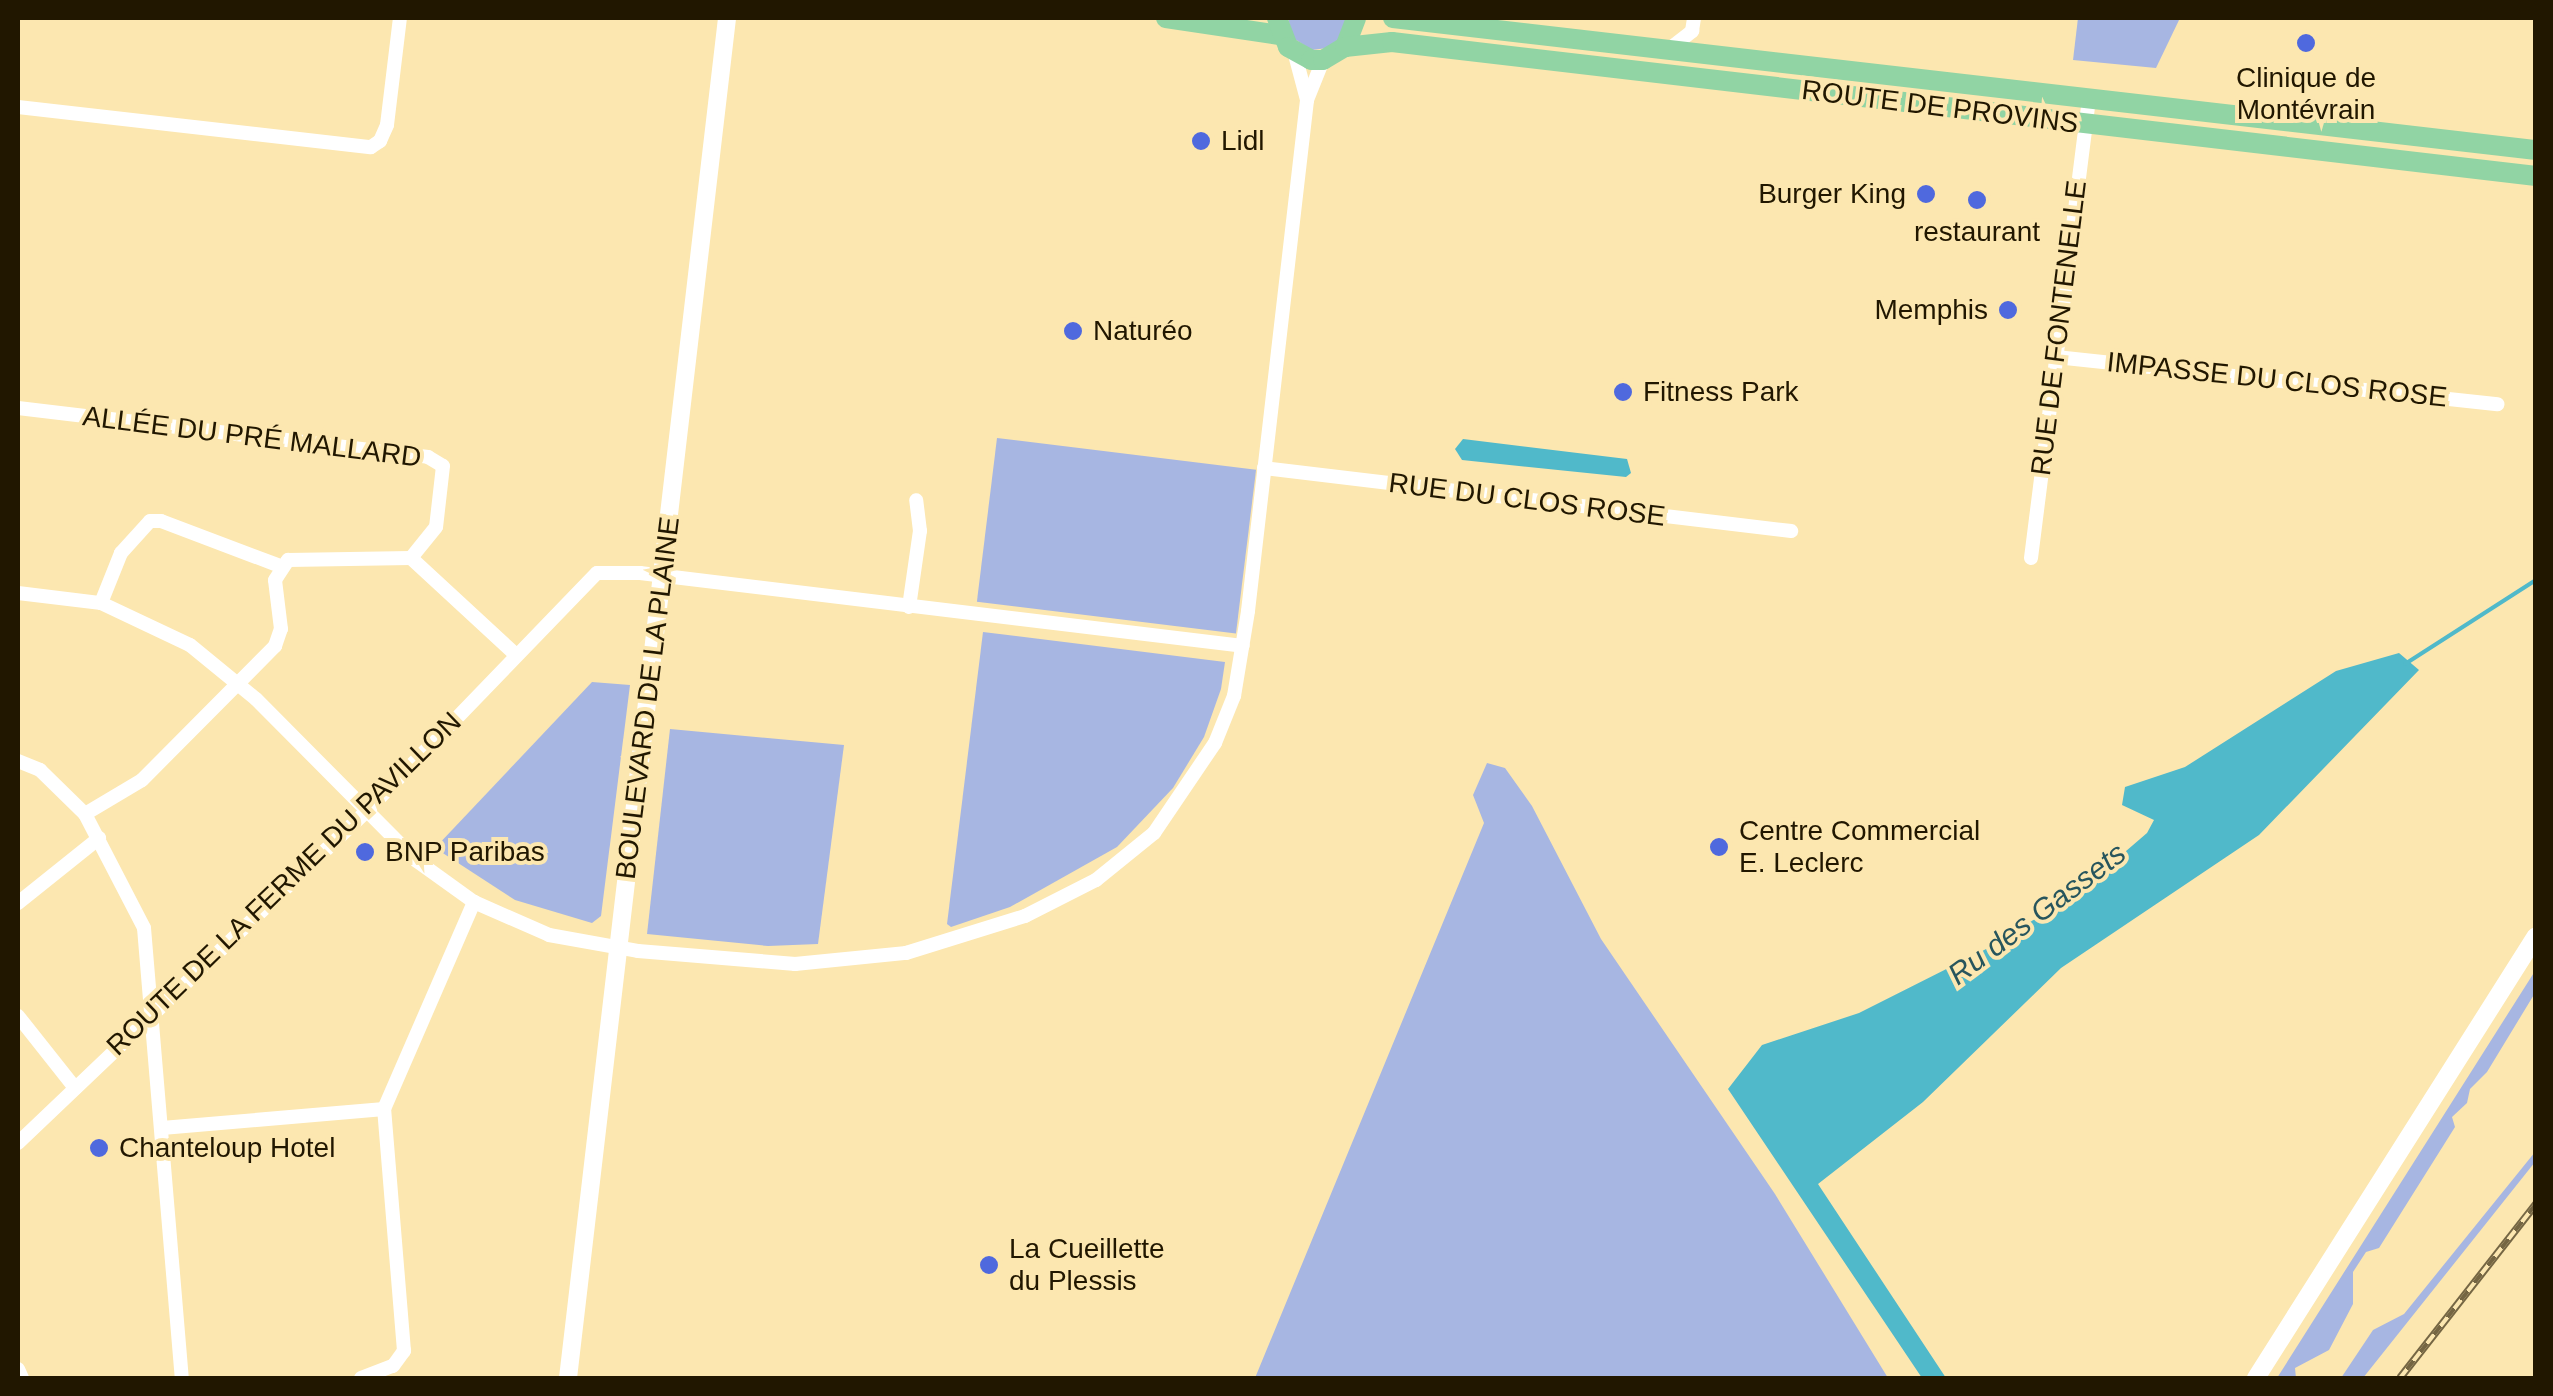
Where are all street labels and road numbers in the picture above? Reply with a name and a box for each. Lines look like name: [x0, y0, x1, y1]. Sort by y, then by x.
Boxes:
street label: ROUTE DE PROVINS: [1800, 73, 2080, 141]
street label: RUE DE FONTENELLE: [2024, 178, 2094, 478]
street label: IMPASSE DU CLOS ROSE: [2105, 345, 2449, 415]
street label: ALLÉE DU PRÉ MALLARD: [81, 400, 423, 474]
street label: RUE DU CLOS ROSE: [1387, 466, 1667, 534]
street label: BOULEVARD DE LA PLAINE: [609, 514, 687, 882]
street label: ROUTE DE LA FERME DU PAVILLON: [99, 705, 469, 1063]

